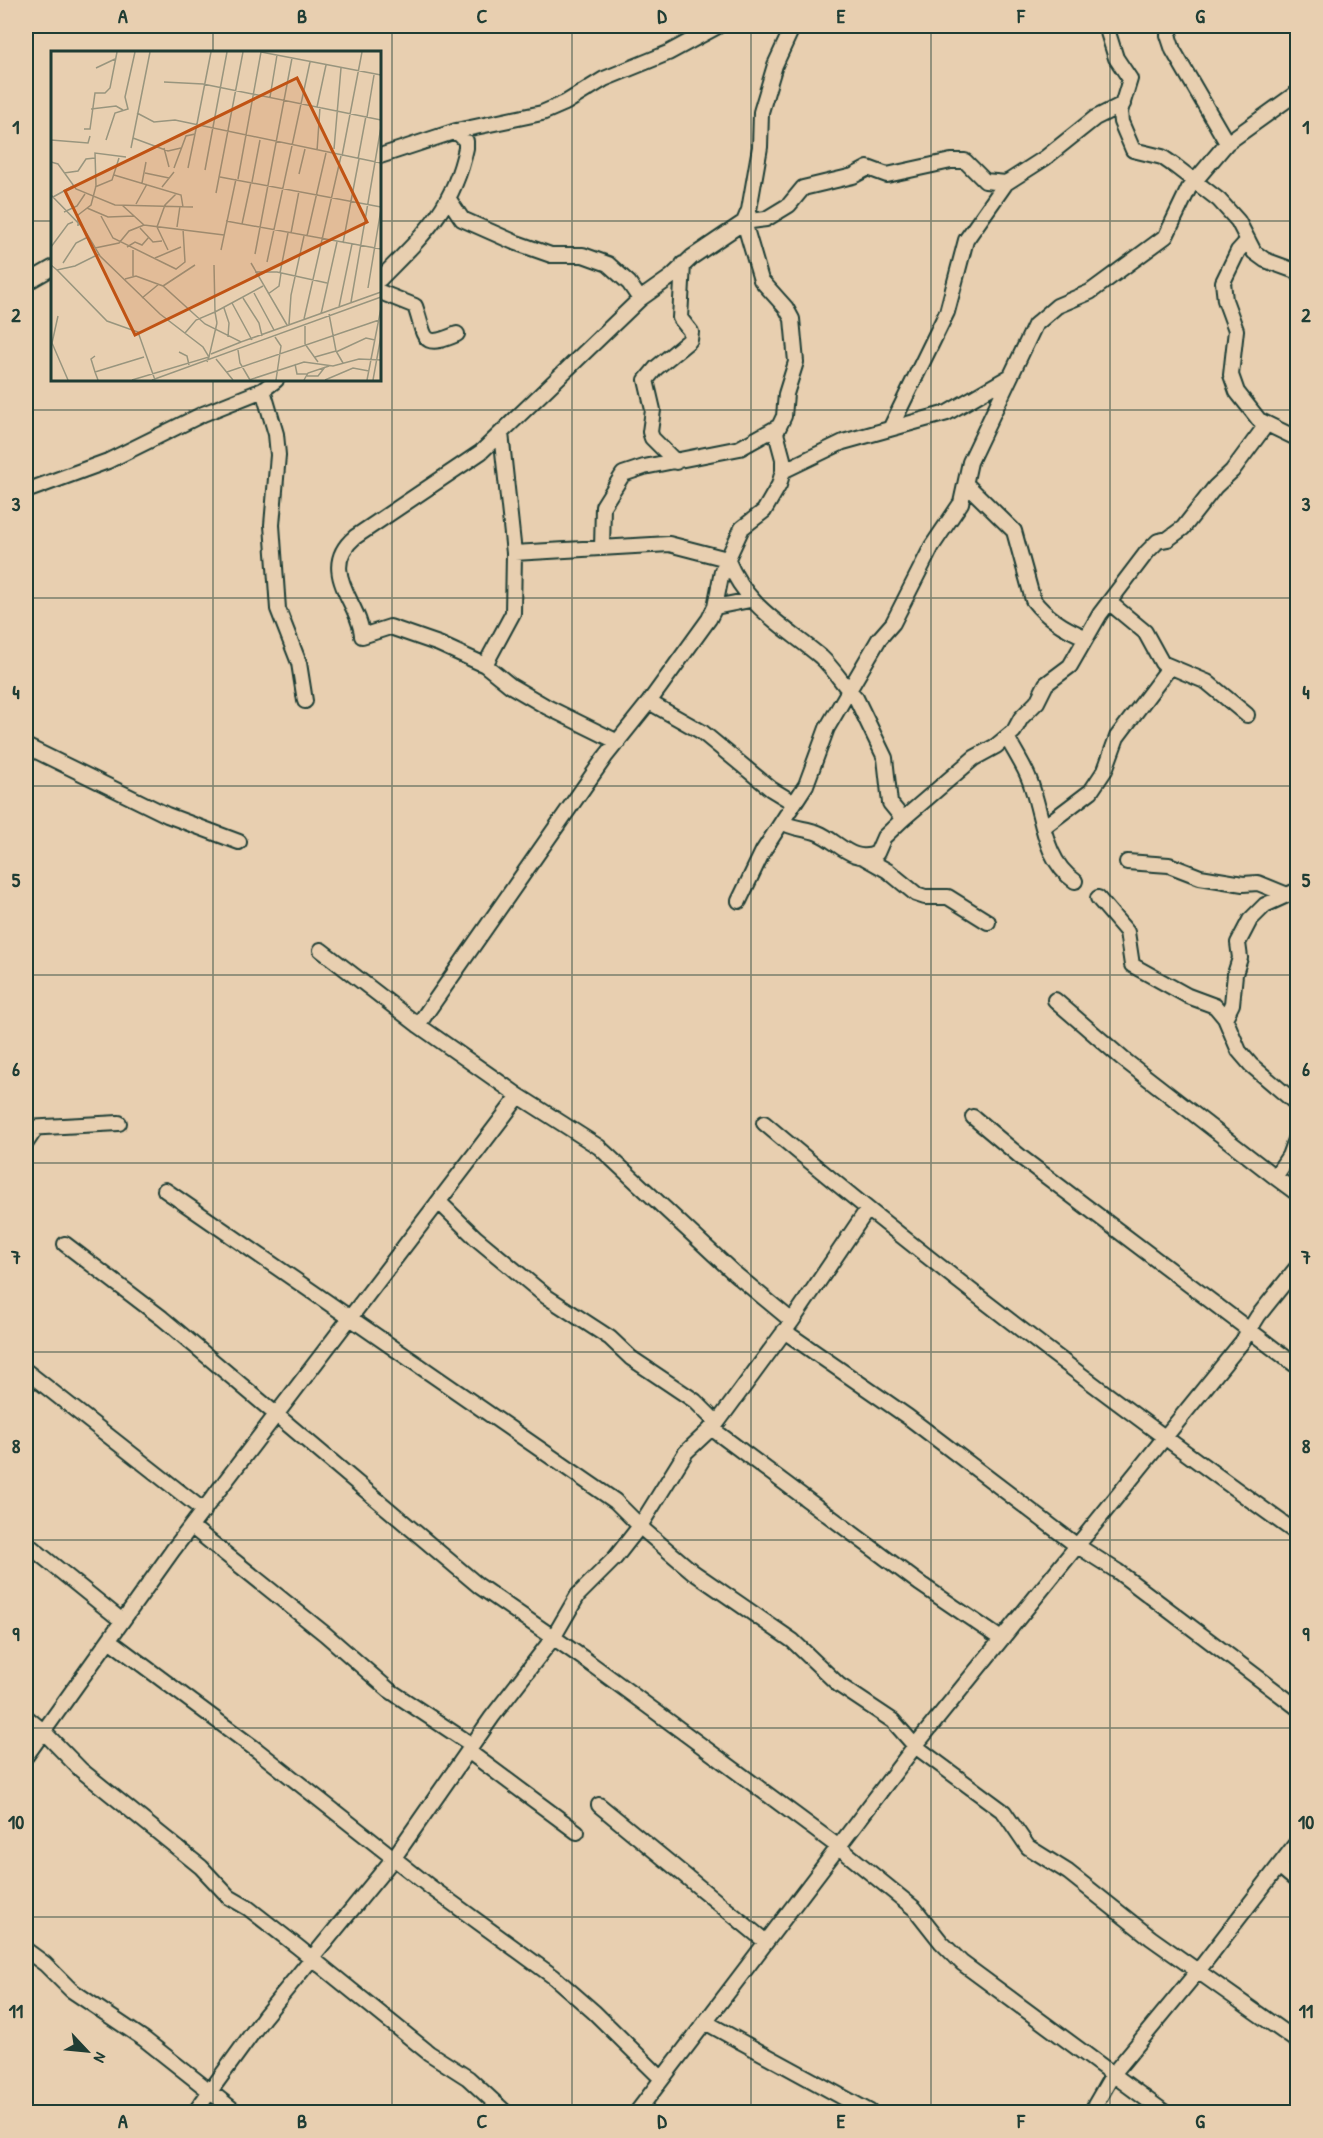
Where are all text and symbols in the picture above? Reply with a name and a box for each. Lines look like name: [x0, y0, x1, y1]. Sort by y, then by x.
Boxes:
text: A: [118, 2, 128, 29]
text: B: [297, 2, 307, 29]
text: C: [477, 2, 488, 29]
text: D: [657, 2, 667, 29]
text: E: [837, 2, 846, 29]
text: F: [1016, 2, 1026, 29]
text: G: [1195, 2, 1205, 29]
inset map: [51, 51, 381, 381]
text: 1: [12, 113, 20, 140]
text: 1: [1302, 113, 1310, 140]
text: 2: [11, 301, 21, 328]
text: 2: [1301, 301, 1311, 328]
text: 3: [12, 490, 21, 517]
text: 3: [1302, 490, 1311, 517]
text: 4: [12, 678, 20, 705]
text: 4: [1302, 678, 1310, 705]
text: 5: [12, 866, 21, 893]
text: 5: [1302, 866, 1311, 893]
text: 6: [12, 1055, 20, 1082]
text: 6: [1302, 1055, 1310, 1082]
text: 7: [10, 1243, 21, 1270]
text: 7: [1300, 1243, 1311, 1270]
text: 8: [12, 1432, 21, 1459]
text: 8: [1302, 1432, 1311, 1459]
text: 9: [12, 1620, 20, 1647]
text: 9: [1302, 1620, 1310, 1647]
text: 10: [8, 1808, 24, 1835]
text: 10: [1298, 1808, 1314, 1835]
text: 11: [9, 1997, 23, 2024]
text: 11: [1299, 1997, 1313, 2024]
north arrow: [57, 2021, 117, 2081]
text: N: [89, 2049, 112, 2067]
text: A: [118, 2107, 128, 2134]
text: B: [297, 2107, 307, 2134]
text: C: [477, 2107, 488, 2134]
text: D: [657, 2107, 667, 2134]
text: E: [837, 2107, 846, 2134]
text: F: [1016, 2107, 1026, 2134]
text: G: [1195, 2107, 1205, 2134]

